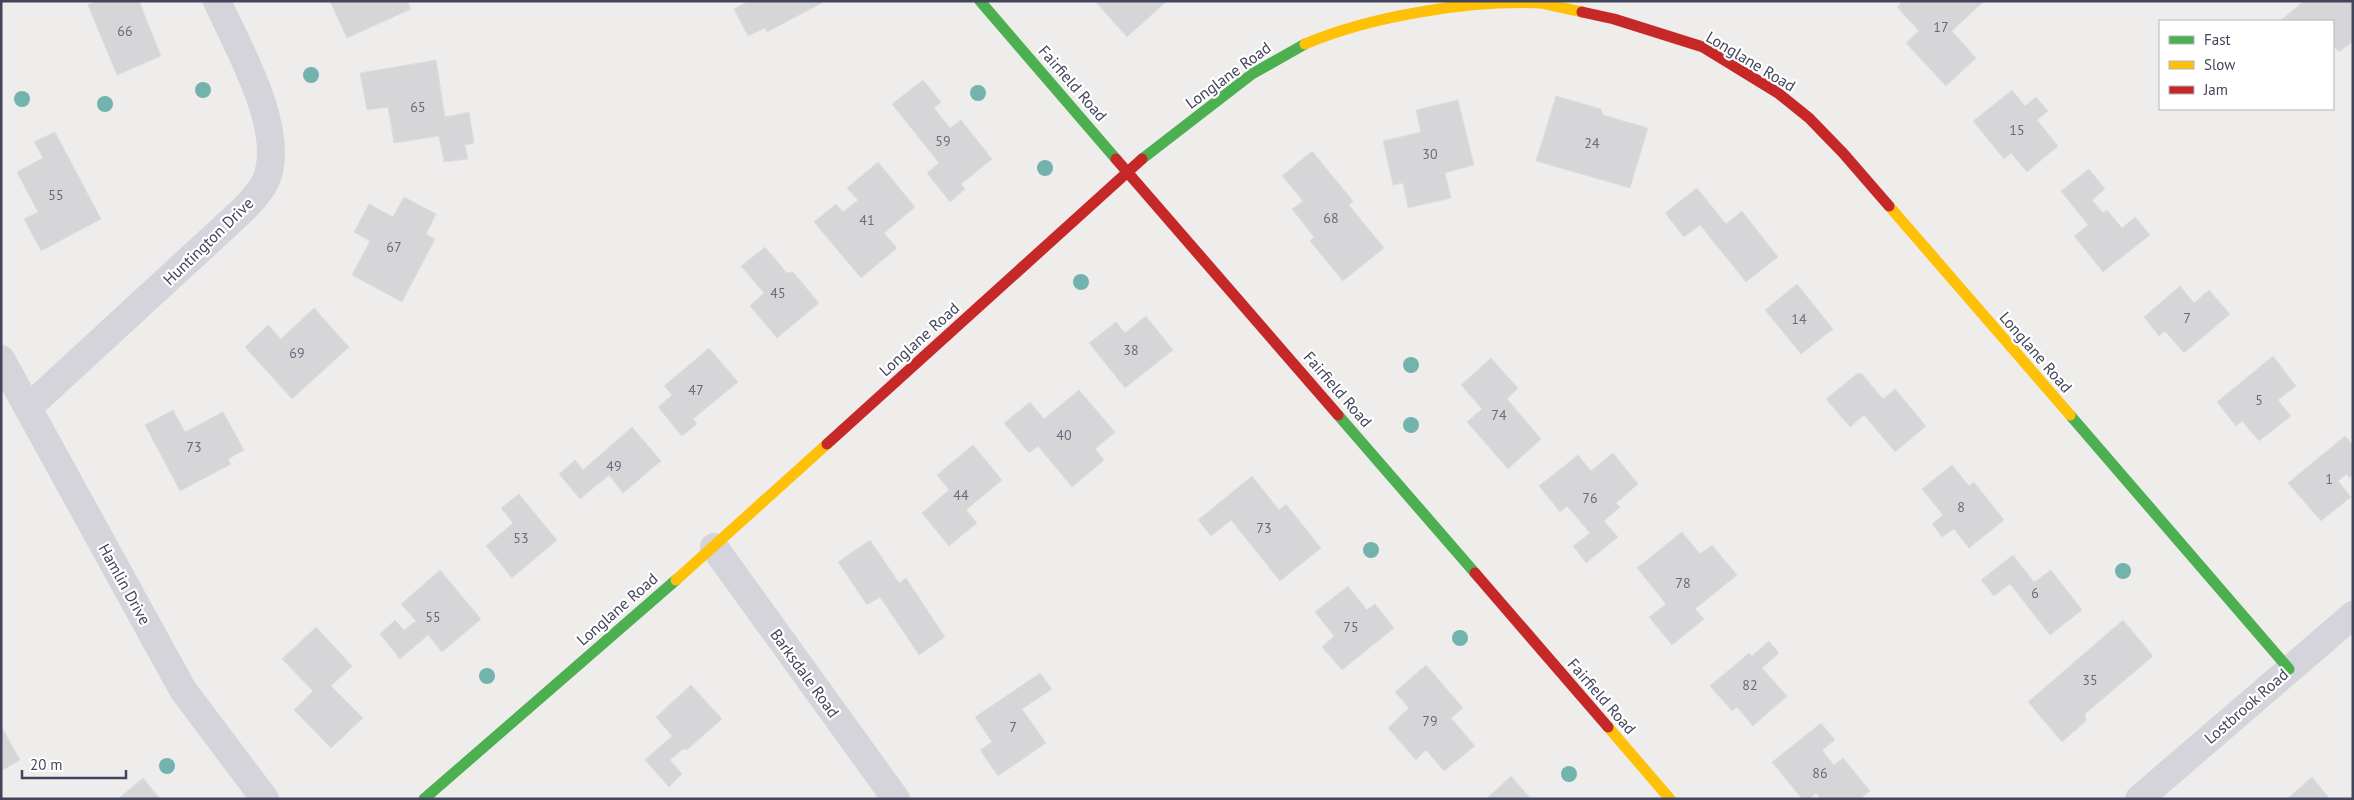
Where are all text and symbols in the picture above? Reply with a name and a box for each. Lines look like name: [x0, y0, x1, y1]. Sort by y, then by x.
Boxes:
house number: 17: [1933, 18, 1949, 36]
legend: [2159, 20, 2334, 110]
house number: 66: [117, 22, 133, 40]
street label: Longlane Road: [1703, 26, 1799, 96]
text: Fast: [2204, 30, 2231, 49]
street label: Longlane Road: [1181, 37, 1275, 113]
street label: Fairfield Road: [1035, 41, 1111, 125]
text: Slow: [2204, 55, 2235, 74]
text: Jam: [2203, 80, 2228, 99]
house number: 65: [410, 98, 426, 116]
house number: 15: [2009, 121, 2025, 139]
house number: 59: [935, 132, 951, 150]
house number: 24: [1584, 134, 1600, 152]
house number: 30: [1422, 145, 1438, 163]
house number: 55: [48, 186, 64, 204]
street label: Huntington Drive: [159, 193, 257, 289]
house number: 68: [1323, 209, 1339, 227]
house number: 41: [859, 211, 875, 229]
house number: 67: [386, 238, 402, 256]
house number: 45: [770, 284, 786, 302]
street label: Longlane Road: [875, 298, 963, 380]
street label: Longlane Road: [1995, 307, 2077, 397]
house number: 7: [2183, 309, 2191, 327]
house number: 14: [1791, 310, 1807, 328]
house number: 38: [1123, 341, 1139, 359]
house number: 69: [289, 344, 305, 362]
street label: Fairfield Road: [1300, 347, 1376, 431]
house number: 47: [688, 381, 704, 399]
house number: 5: [2255, 391, 2263, 409]
house number: 74: [1491, 406, 1507, 424]
house number: 40: [1056, 426, 1072, 444]
house number: 73: [186, 438, 202, 456]
house number: 49: [606, 457, 622, 475]
house number: 1: [2325, 470, 2333, 488]
house number: 44: [953, 486, 969, 504]
house number: 76: [1582, 489, 1598, 507]
house number: 8: [1957, 498, 1965, 516]
house number: 73: [1256, 519, 1272, 537]
house number: 53: [513, 529, 529, 547]
street label: Hamlin Drive: [95, 540, 155, 628]
street label: Longlane Road: [572, 568, 662, 650]
house number: 78: [1675, 574, 1691, 592]
house number: 6: [2031, 584, 2039, 602]
house number: 55: [425, 608, 441, 626]
house number: 75: [1343, 618, 1359, 636]
street label: Barksdale Road: [766, 625, 844, 721]
street label: Fairfield Road: [1564, 654, 1640, 738]
street label: Lostbrook Road: [2200, 664, 2292, 748]
house number: 35: [2082, 671, 2098, 689]
house number: 82: [1742, 676, 1758, 694]
house number: 79: [1422, 712, 1438, 730]
house number: 7: [1009, 718, 1017, 736]
scale bar: [22, 748, 126, 780]
text: 20 m: [30, 755, 63, 774]
house number: 86: [1812, 764, 1828, 782]

